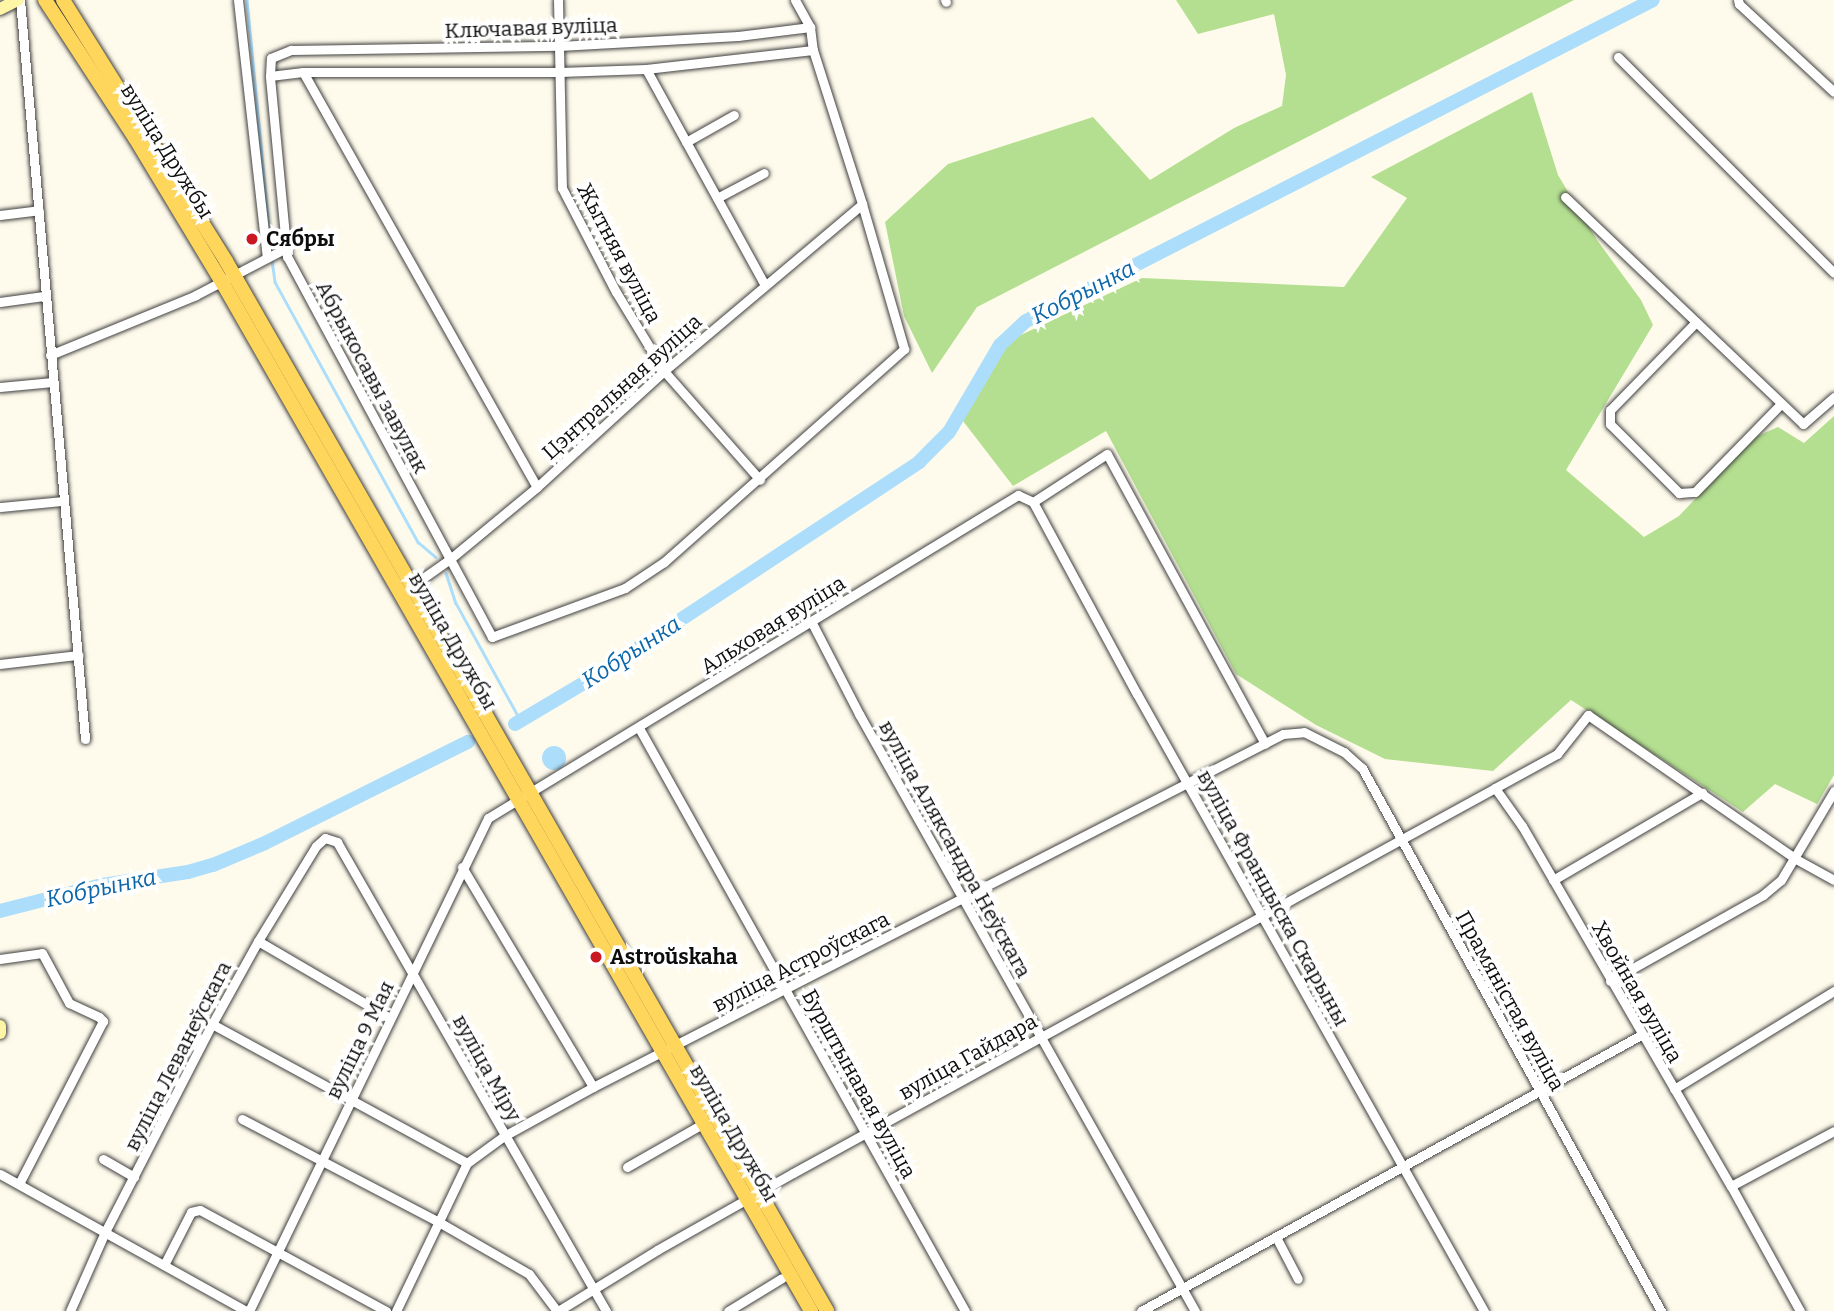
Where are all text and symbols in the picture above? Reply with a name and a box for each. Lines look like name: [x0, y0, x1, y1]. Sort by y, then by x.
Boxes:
street label: Ключавая вуліца: [444, 12, 618, 44]
street label: вуліца Дружбы: [115, 79, 219, 223]
street label: Жытняя вуліца: [571, 178, 667, 328]
place label: Сябры: [266, 226, 335, 252]
marker: Сябры: [244, 231, 260, 247]
water label: Кобрынка: [1027, 254, 1139, 330]
street label: Абрыкосавы завулак: [311, 277, 433, 477]
street label: Цэнтральная вуліца: [537, 309, 707, 465]
street label: вуліца Дружбы: [403, 568, 503, 714]
street label: Альховая вуліца: [696, 570, 850, 680]
water label: Кобрынка: [577, 610, 685, 694]
street label: вуліца Аляксандра Неўскага: [874, 716, 1036, 982]
street label: вуліца Францыска Скарыны: [1192, 766, 1354, 1030]
water label: Кобрынка: [43, 863, 159, 913]
street label: вуліца Астроўскага: [708, 906, 894, 1018]
street label: Прамяністая вуліца: [1450, 907, 1570, 1095]
street label: Хвойная вуліца: [1586, 917, 1688, 1067]
place label: Astroŭskaha: [610, 944, 738, 970]
marker: Astroŭskaha: [588, 949, 604, 965]
street label: вуліца Леванеўскага: [119, 957, 237, 1155]
street label: вуліца 9 Мая: [321, 977, 399, 1103]
street label: Бурштынавая вуліца: [797, 985, 921, 1183]
street label: вуліца Гайдара: [894, 1009, 1042, 1105]
street label: вуліца Міру: [447, 1010, 527, 1126]
street label: вуліца Дружбы: [684, 1060, 784, 1206]

